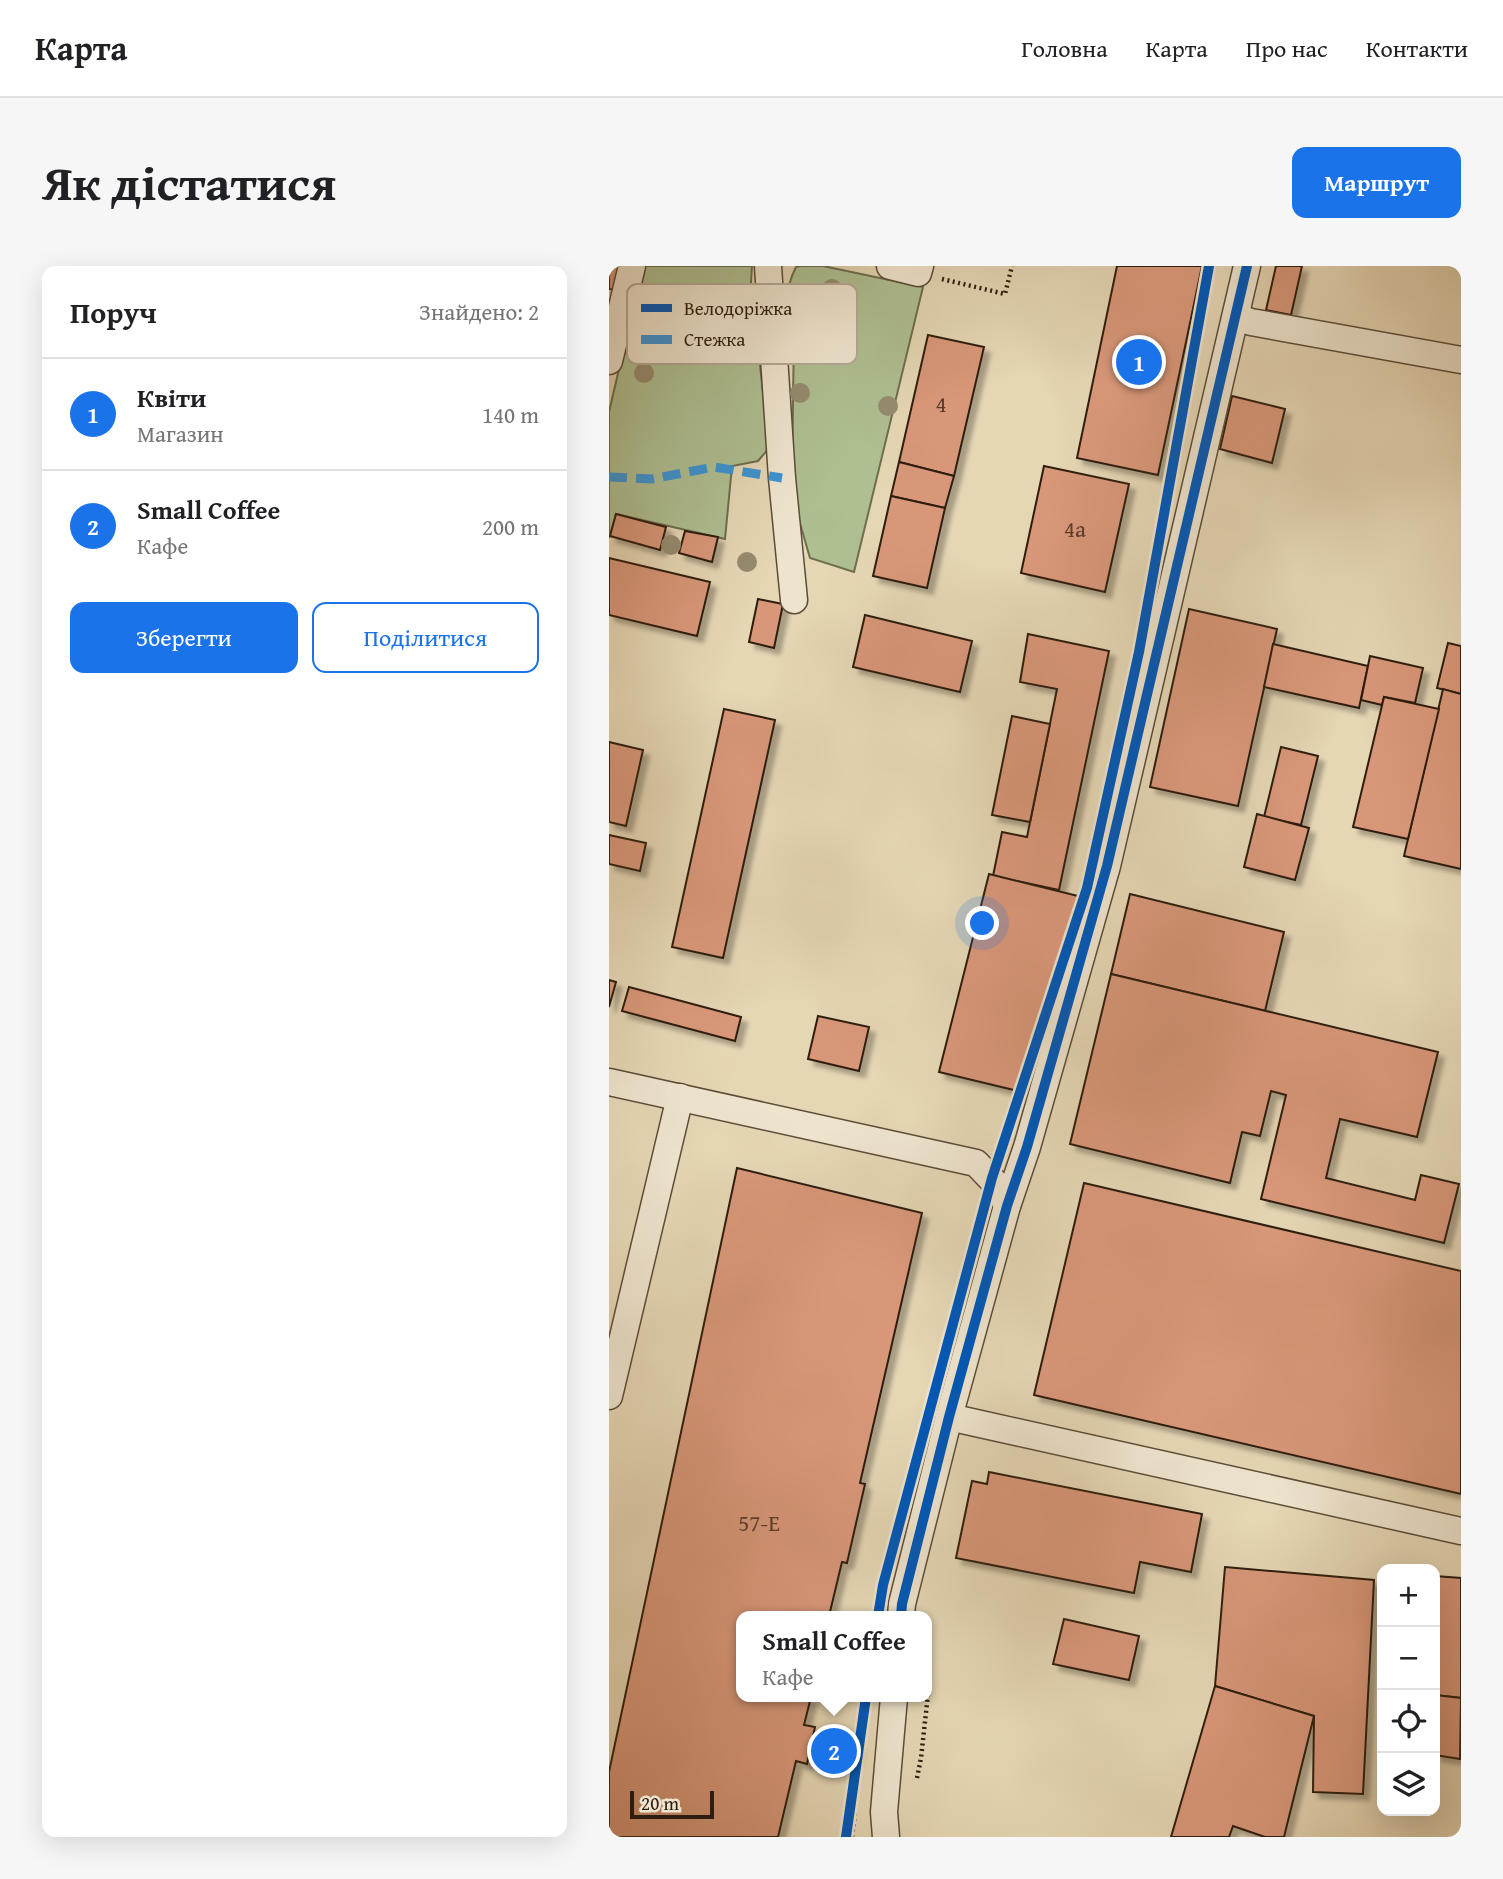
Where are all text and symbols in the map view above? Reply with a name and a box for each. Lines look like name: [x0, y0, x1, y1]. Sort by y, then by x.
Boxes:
text: Карта: [35, 24, 127, 72]
text: Головна: [1021, 31, 1108, 66]
text: Карта: [1146, 31, 1208, 66]
text: Про нас: [1246, 31, 1328, 66]
text: Контакти: [1366, 31, 1468, 66]
text: Як дістатися: [42, 146, 336, 218]
button: Маршрут: [1292, 147, 1461, 218]
legend: [627, 284, 857, 364]
text: Поруч: [70, 290, 157, 334]
text: Велодоріжка: [684, 294, 792, 322]
text: Знайдено: 2: [419, 295, 539, 328]
text: Стежка: [684, 325, 745, 353]
pin: 1: [1116, 336, 1162, 388]
text: Квіти: [137, 378, 206, 417]
house number: 4: [935, 387, 947, 420]
text: 1: [87, 398, 99, 431]
text: 140 m: [482, 398, 539, 431]
text: Магазин: [137, 417, 224, 450]
text: Small Coffee: [137, 490, 280, 529]
text: 2: [87, 510, 99, 543]
text: 200 m: [482, 510, 539, 543]
house number: 4а: [1064, 512, 1086, 545]
text: Кафе: [137, 529, 188, 562]
button: Зберегти: [70, 602, 298, 673]
button: Поділитися: [312, 602, 539, 673]
your location: [965, 906, 999, 940]
house number: 57-Е: [738, 1506, 780, 1539]
map controls: [1377, 1564, 1440, 1816]
button: +: [1377, 1564, 1440, 1627]
popup: [736, 1611, 932, 1702]
text: Small Coffee: [762, 1621, 906, 1660]
button: −: [1377, 1627, 1440, 1690]
text: Кафе: [762, 1660, 814, 1693]
button: locate: [1377, 1690, 1440, 1753]
pin: 2: [811, 1725, 857, 1777]
button: layers: [1377, 1753, 1440, 1816]
scale bar: [630, 1788, 714, 1820]
text: 20 m: [641, 1789, 679, 1817]

